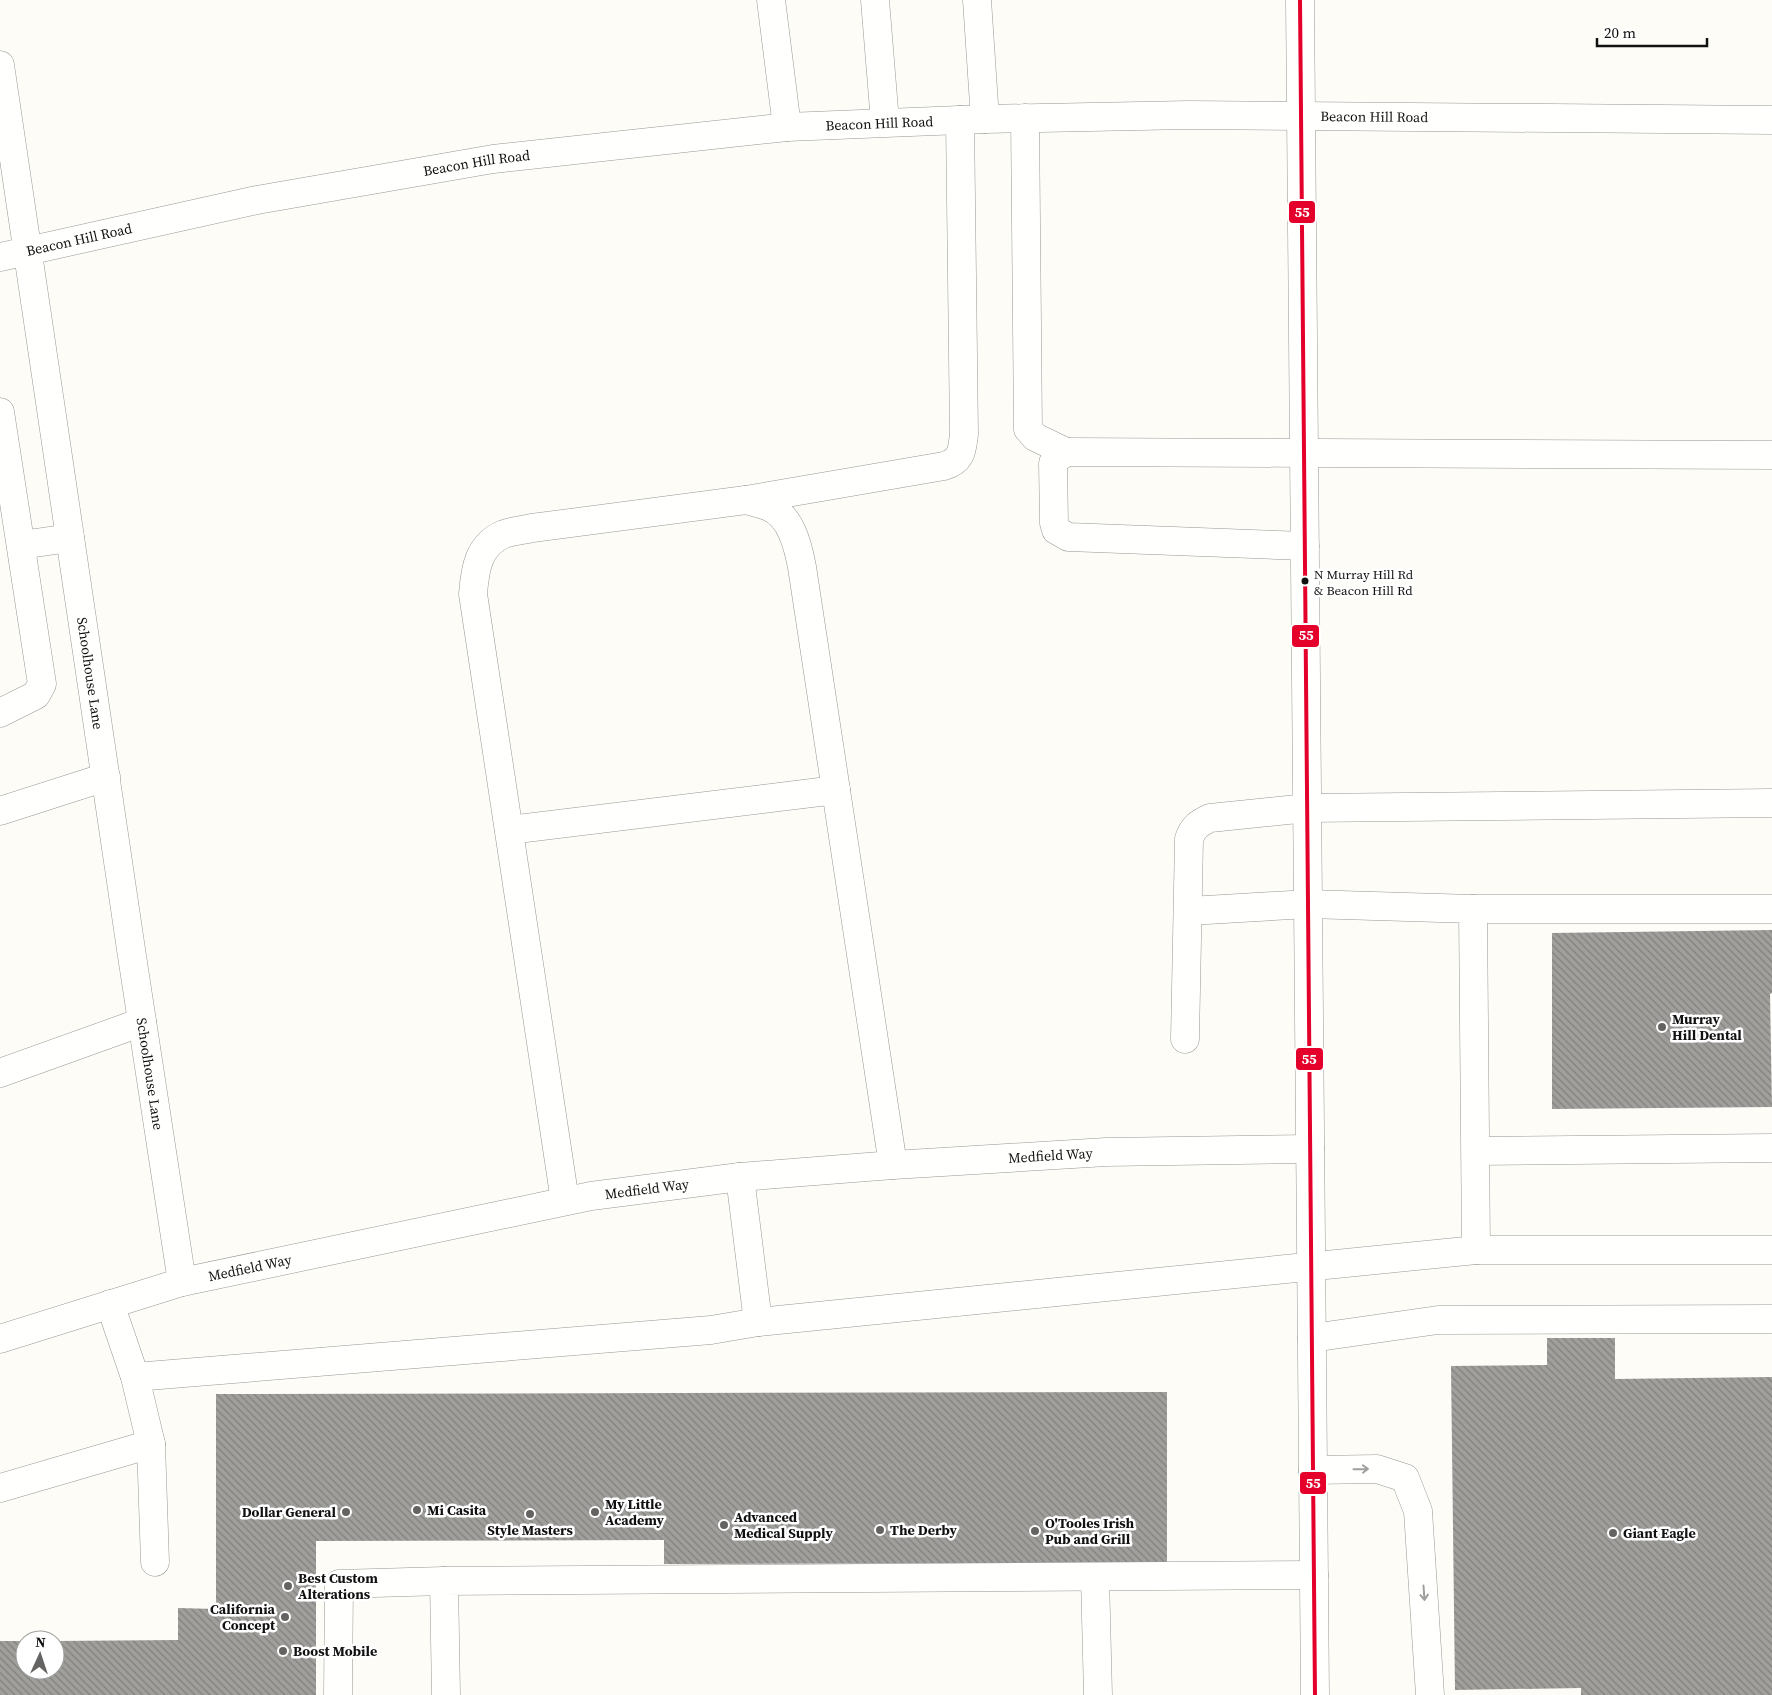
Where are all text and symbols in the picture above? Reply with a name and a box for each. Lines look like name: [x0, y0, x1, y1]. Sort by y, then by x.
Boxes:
scale bar: [1597, 15, 1707, 47]
text: 20 m: [1604, 22, 1636, 43]
street label: Beacon Hill Road: [1320, 106, 1428, 127]
street label: Beacon Hill Road: [825, 111, 934, 135]
street label: Beacon Hill Road: [422, 145, 531, 181]
line badge: 55: [1288, 200, 1316, 224]
text: 55: [1294, 202, 1310, 222]
street label: Beacon Hill Road: [24, 218, 134, 261]
place label: N Murray Hill Rd & Beacon Hill Rd: [1314, 566, 1414, 599]
marker: N Murray Hill Rd & Beacon Hill Rd: [1300, 576, 1310, 586]
street label: Schoolhouse Lane: [72, 616, 108, 731]
line badge: 55: [1291, 624, 1320, 648]
text: 55: [1298, 625, 1314, 645]
place label: Murray Hill Dental: [1672, 1009, 1742, 1045]
street label: Schoolhouse Lane: [132, 1016, 169, 1131]
marker: Murray Hill Dental: [1656, 1021, 1668, 1033]
line badge: 55: [1295, 1047, 1324, 1071]
text: 55: [1301, 1049, 1317, 1069]
street label: Medfield Way: [1008, 1143, 1094, 1168]
street label: Medfield Way: [604, 1173, 691, 1204]
street label: Medfield Way: [206, 1249, 294, 1286]
one-way arrow: [1353, 1464, 1369, 1474]
line badge: 55: [1299, 1471, 1327, 1495]
text: 55: [1305, 1473, 1321, 1493]
place label: My Little Academy: [605, 1494, 665, 1530]
place label: Mi Casita: [427, 1500, 487, 1520]
place label: Dollar General: [242, 1502, 336, 1522]
marker: Mi Casita: [411, 1504, 423, 1516]
marker: Dollar General: [340, 1506, 352, 1518]
marker: My Little Academy: [589, 1506, 601, 1518]
place label: Advanced Medical Supply: [734, 1507, 833, 1543]
marker: Style Masters: [524, 1508, 536, 1520]
place label: O'Tooles Irish Pub and Grill: [1045, 1513, 1134, 1549]
marker: Advanced Medical Supply: [718, 1519, 730, 1531]
place label: Style Masters: [487, 1520, 573, 1540]
place label: The Derby: [890, 1520, 958, 1540]
place label: Giant Eagle: [1623, 1523, 1696, 1543]
marker: The Derby: [874, 1524, 886, 1536]
marker: O'Tooles Irish Pub and Grill: [1029, 1525, 1041, 1537]
marker: Giant Eagle: [1607, 1527, 1619, 1539]
place label: Best Custom Alterations: [298, 1568, 378, 1604]
marker: Best Custom Alterations: [282, 1580, 294, 1592]
one-way arrow: [1419, 1585, 1428, 1601]
place label: California Concept: [210, 1599, 276, 1635]
marker: California Concept: [279, 1611, 291, 1623]
north arrow: [15, 1630, 65, 1680]
text: N: [35, 1632, 46, 1652]
place label: Boost Mobile: [293, 1641, 377, 1661]
marker: Boost Mobile: [277, 1645, 289, 1657]

